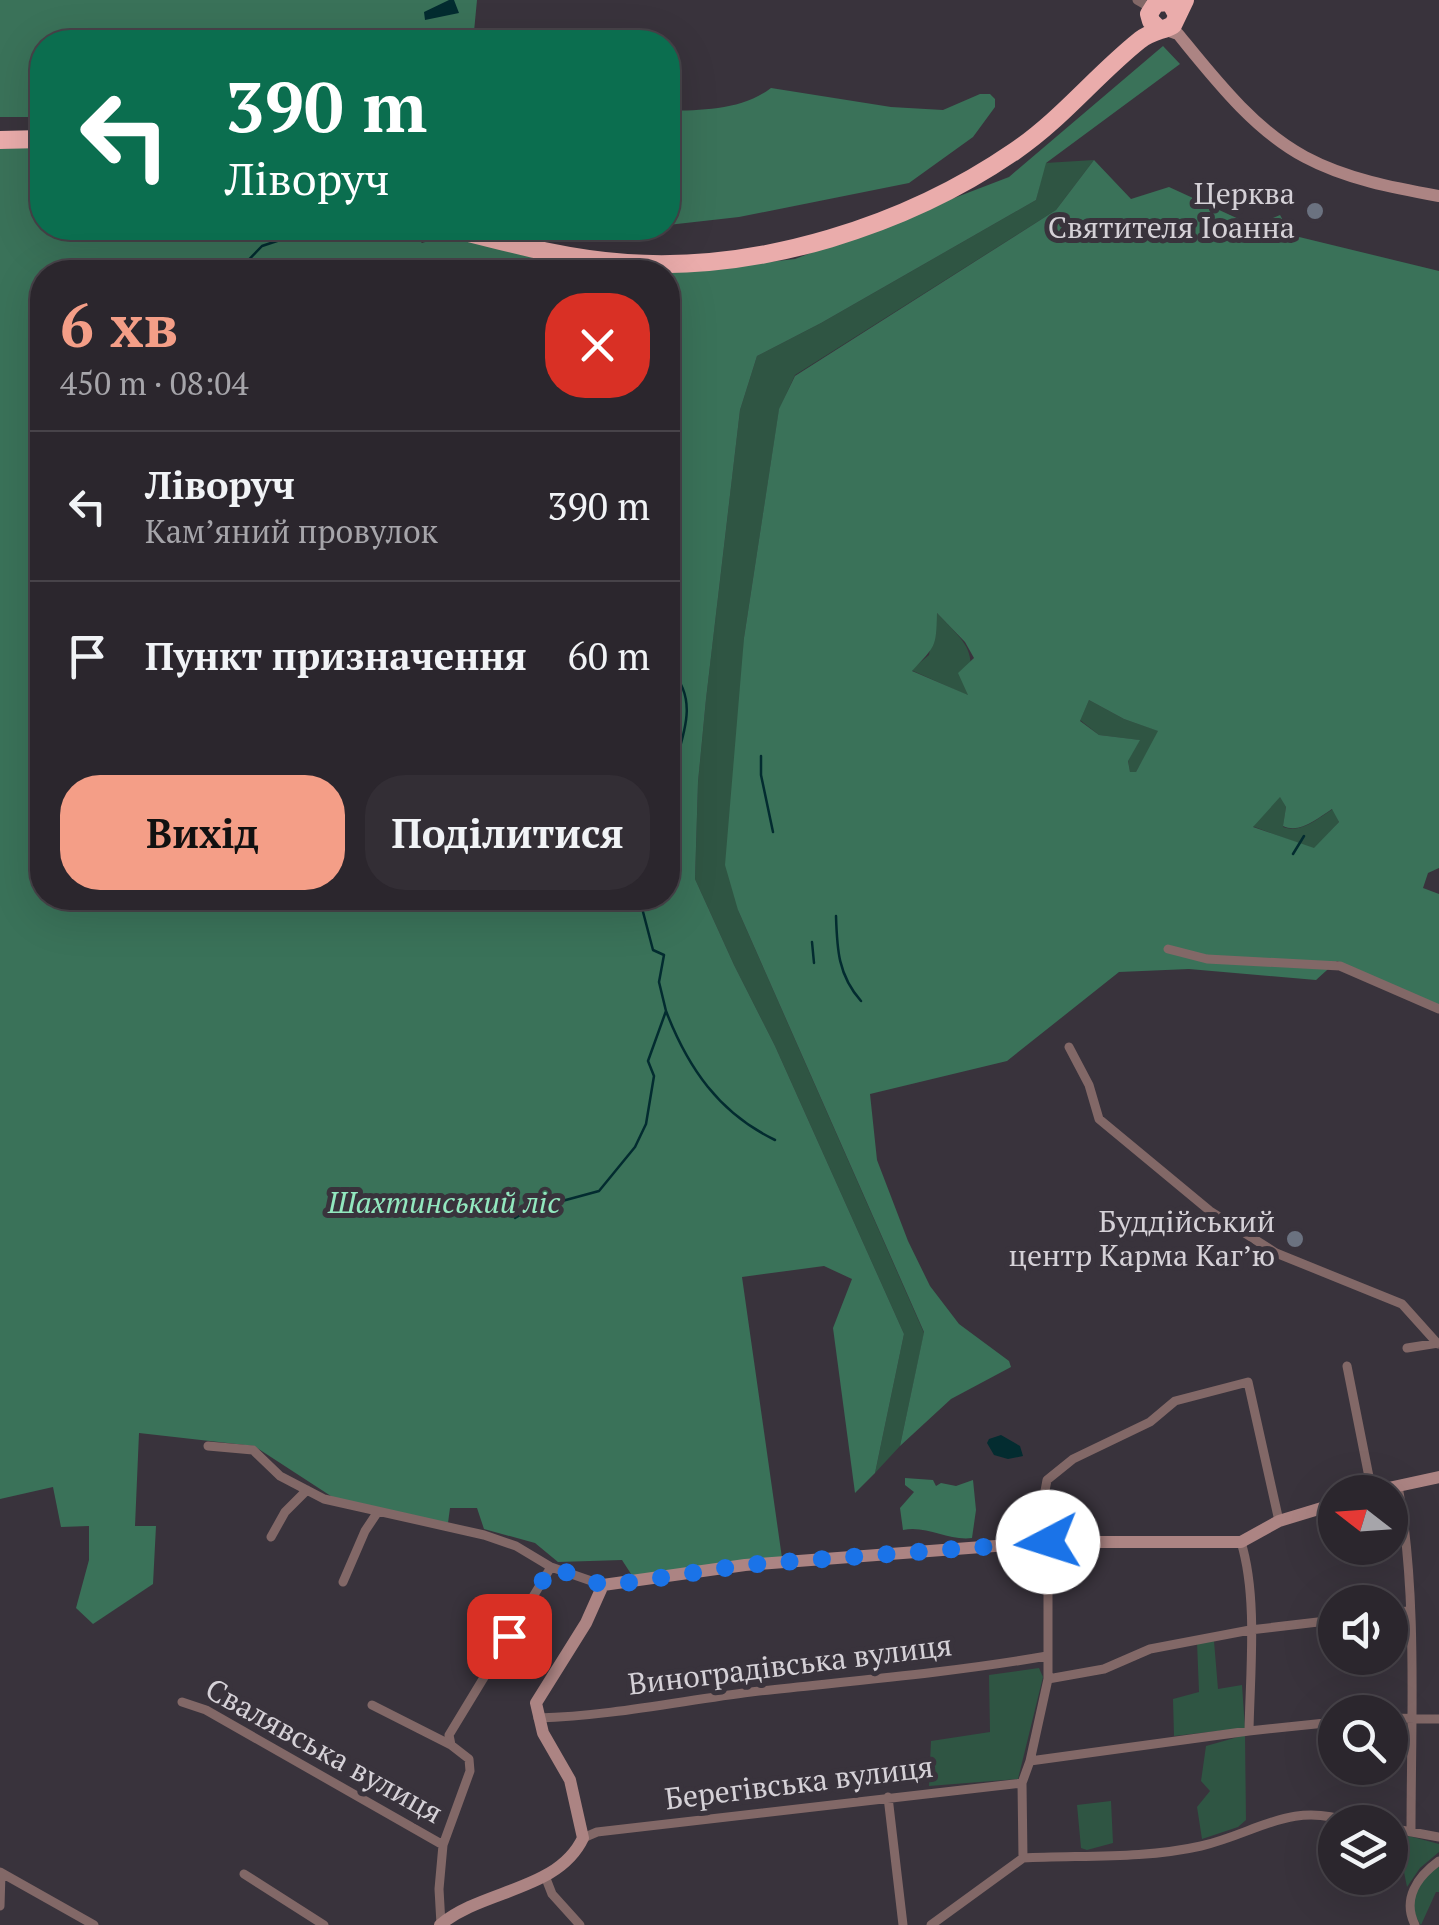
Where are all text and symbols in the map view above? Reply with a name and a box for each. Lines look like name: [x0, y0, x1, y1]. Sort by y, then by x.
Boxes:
text: 390 m: [225, 59, 427, 152]
icon: left: [60, 70, 190, 200]
text: Ліворуч: [225, 148, 390, 208]
place label: Церква Святителя Іоанна: [1048, 173, 1295, 247]
marker: Церква Святителя Іоанна: [1304, 200, 1326, 222]
text: 6 хв: [60, 285, 178, 364]
button: close: [545, 293, 650, 398]
text: 450 m · 08:04: [60, 362, 248, 404]
text: Ліворуч: [145, 460, 295, 510]
icon: left: [60, 479, 115, 534]
text: 390 m: [547, 481, 650, 531]
text: Камʼяний провулок: [145, 510, 438, 552]
icon: arrive: [60, 629, 115, 684]
text: Пункт призначення: [145, 631, 527, 681]
text: 60 m: [567, 631, 650, 681]
button: Вихід: [60, 775, 345, 890]
button: Поділитися: [365, 775, 650, 890]
park label: Шахтинський ліс: [327, 1182, 560, 1222]
place label: Буддійський центр Карма Кагʼю: [1009, 1201, 1275, 1275]
marker: Буддійський центр Карма Кагʼю: [1284, 1228, 1306, 1250]
north arrow: [1318, 1475, 1408, 1565]
map controls: [1318, 1475, 1408, 1895]
position arrow: [996, 1490, 1100, 1594]
button: sound: [1318, 1585, 1408, 1675]
pin: [467, 1594, 552, 1679]
icon: arrive: [482, 1609, 537, 1664]
street label: Виноградівська вулиця: [626, 1624, 954, 1704]
street label: Свалявська вулиця: [199, 1668, 450, 1832]
button: search: [1318, 1695, 1408, 1785]
street label: Берегівська вулиця: [662, 1746, 935, 1818]
button: layers: [1318, 1805, 1408, 1895]

